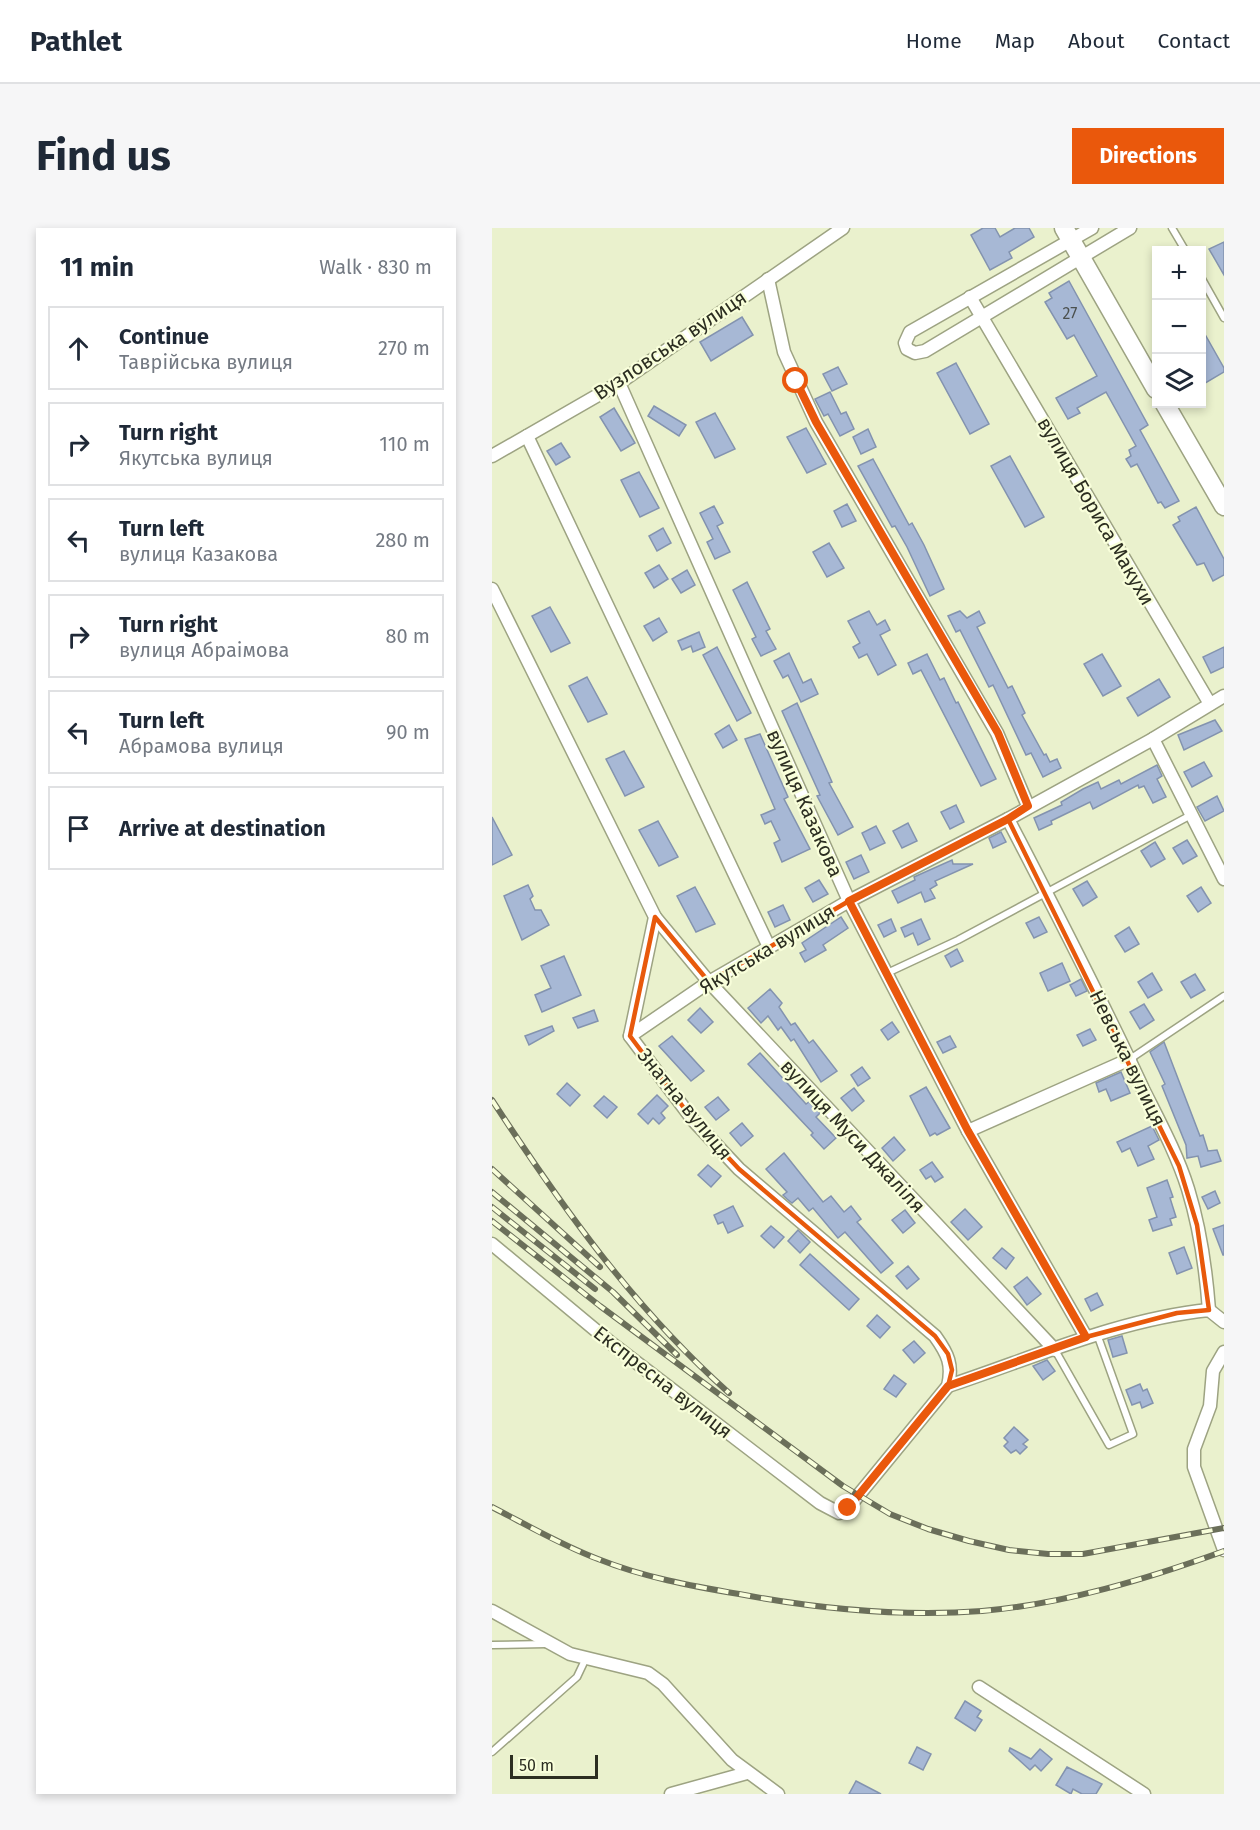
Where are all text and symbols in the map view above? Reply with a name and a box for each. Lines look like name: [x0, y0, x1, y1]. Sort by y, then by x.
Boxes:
text: Pathlet: [30, 25, 122, 58]
text: Home: [906, 28, 962, 54]
text: Map: [995, 28, 1035, 54]
text: About: [1068, 28, 1125, 54]
text: Contact: [1158, 28, 1230, 54]
button: Directions: [1072, 128, 1224, 184]
text: Find us: [36, 131, 171, 181]
map controls: [1152, 246, 1206, 408]
button: +: [1152, 246, 1206, 300]
text: 11 min: [60, 252, 134, 283]
text: Walk · 830 m: [319, 255, 432, 279]
street label: Вузловська вулиця: [589, 285, 751, 405]
button: −: [1152, 300, 1206, 354]
house number: 27: [1063, 304, 1077, 323]
text: Continue: [119, 323, 209, 350]
icon: ahead: [62, 332, 95, 365]
text: 270 m: [378, 336, 430, 360]
text: Таврійська вулиця: [119, 350, 293, 374]
button: layers: [1152, 354, 1206, 408]
route start: [782, 367, 808, 393]
street label: вулиця Бориса Макухи: [1032, 413, 1160, 609]
text: Turn right: [119, 419, 218, 446]
icon: right: [62, 428, 95, 461]
text: 110 m: [379, 432, 430, 456]
text: Якутська вулиця: [119, 446, 273, 470]
text: Turn left: [119, 515, 204, 542]
icon: left: [62, 524, 95, 557]
text: 280 m: [375, 528, 430, 552]
text: вулиця Казакова: [119, 542, 278, 566]
text: Turn right: [119, 611, 218, 638]
icon: right: [62, 620, 95, 653]
text: 80 m: [385, 624, 430, 648]
text: вулиця Абраімова: [119, 638, 289, 662]
text: Turn left: [119, 707, 204, 734]
icon: left: [62, 716, 95, 749]
text: 90 m: [386, 720, 430, 744]
street label: вулиця Казакова: [762, 725, 848, 881]
text: Абрамова вулиця: [119, 734, 284, 758]
icon: arrive: [62, 812, 95, 845]
text: Arrive at destination: [119, 815, 326, 842]
street label: Якутська вулиця: [695, 899, 839, 999]
street label: Невська вулиця: [1085, 986, 1171, 1130]
street label: Знатна вулиця: [633, 1043, 737, 1165]
street label: вулиця Муси Джаліля: [776, 1054, 930, 1218]
street label: Експресна вулиця: [589, 1320, 737, 1444]
route end: [834, 1494, 860, 1520]
scale bar: [510, 1752, 598, 1780]
text: 50 m: [519, 1756, 554, 1775]

